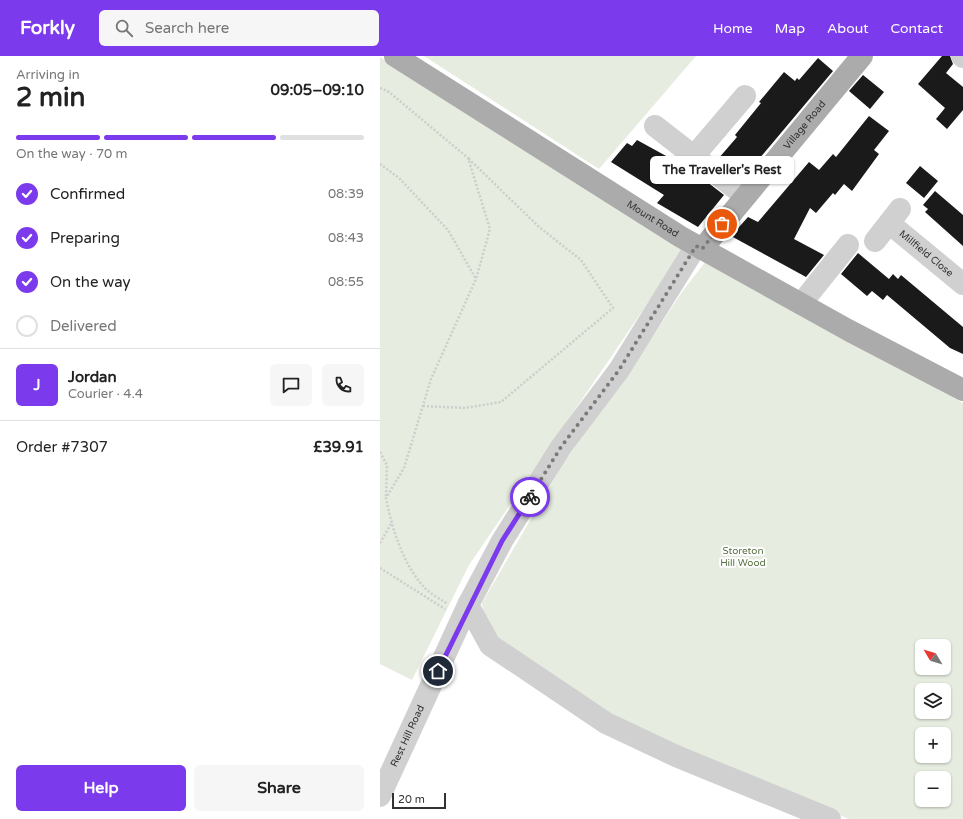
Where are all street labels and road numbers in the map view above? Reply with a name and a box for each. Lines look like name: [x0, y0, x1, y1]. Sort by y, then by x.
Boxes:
street label: Village Road: [781, 98, 828, 152]
street label: Mount Road: [624, 198, 681, 240]
street label: Millfield Close: [897, 228, 956, 280]
street label: Rest Hill Road: [388, 703, 427, 769]

